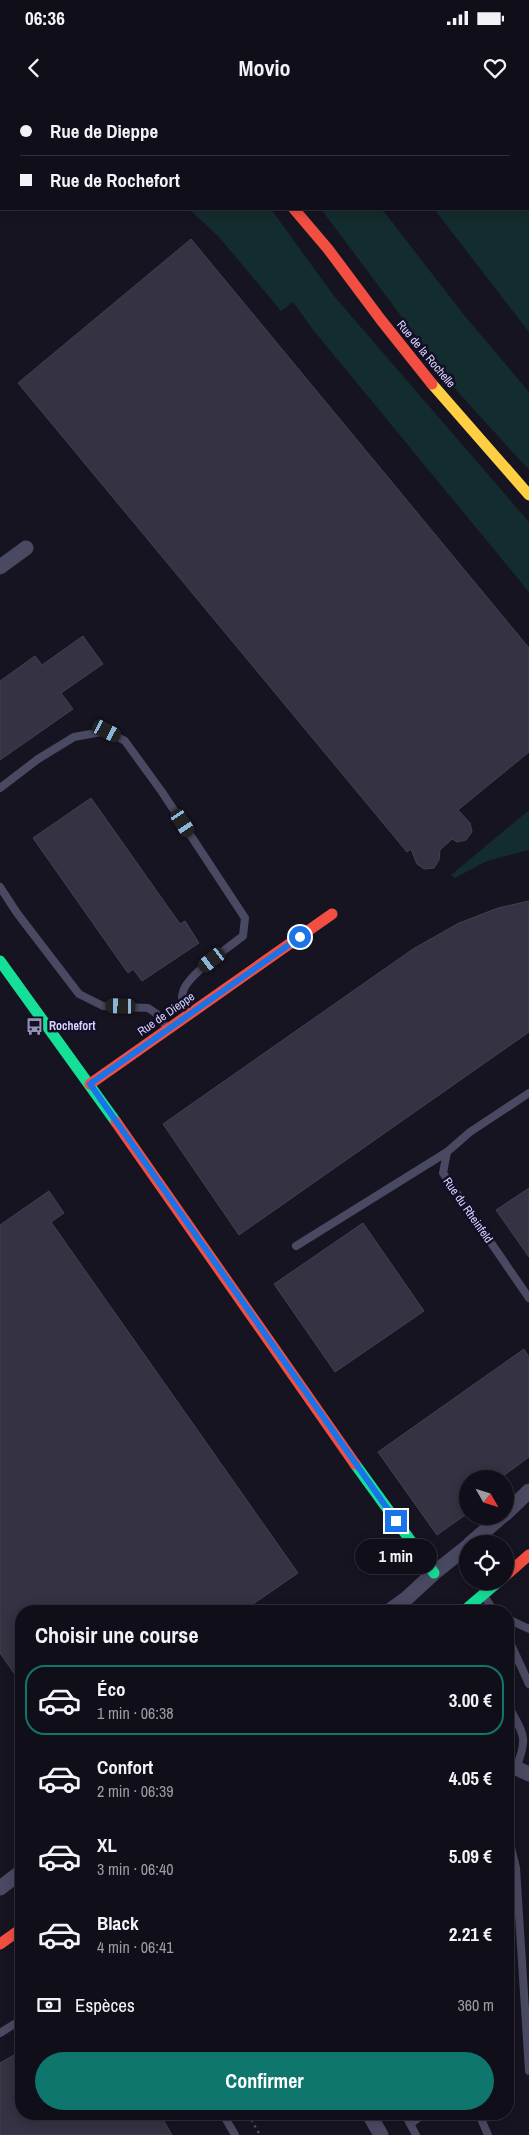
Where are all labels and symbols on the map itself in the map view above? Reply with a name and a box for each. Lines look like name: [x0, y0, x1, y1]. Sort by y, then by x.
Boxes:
street label: Rue de la Rochelle: [393, 317, 459, 391]
car: [90, 718, 123, 744]
car: [168, 806, 197, 840]
route start: [289, 926, 311, 948]
car: [195, 945, 228, 975]
street label: Rue de Dieppe: [134, 988, 198, 1040]
car: [105, 998, 136, 1014]
bus stop icon: Rochefort: [25, 1016, 45, 1036]
place label: Rochefort: [49, 1018, 96, 1034]
street label: Rue du Rheinfeld: [439, 1174, 497, 1246]
north arrow: [459, 1470, 514, 1525]
route end: [385, 1510, 407, 1532]
callout: 1 min: [355, 1538, 437, 1574]

